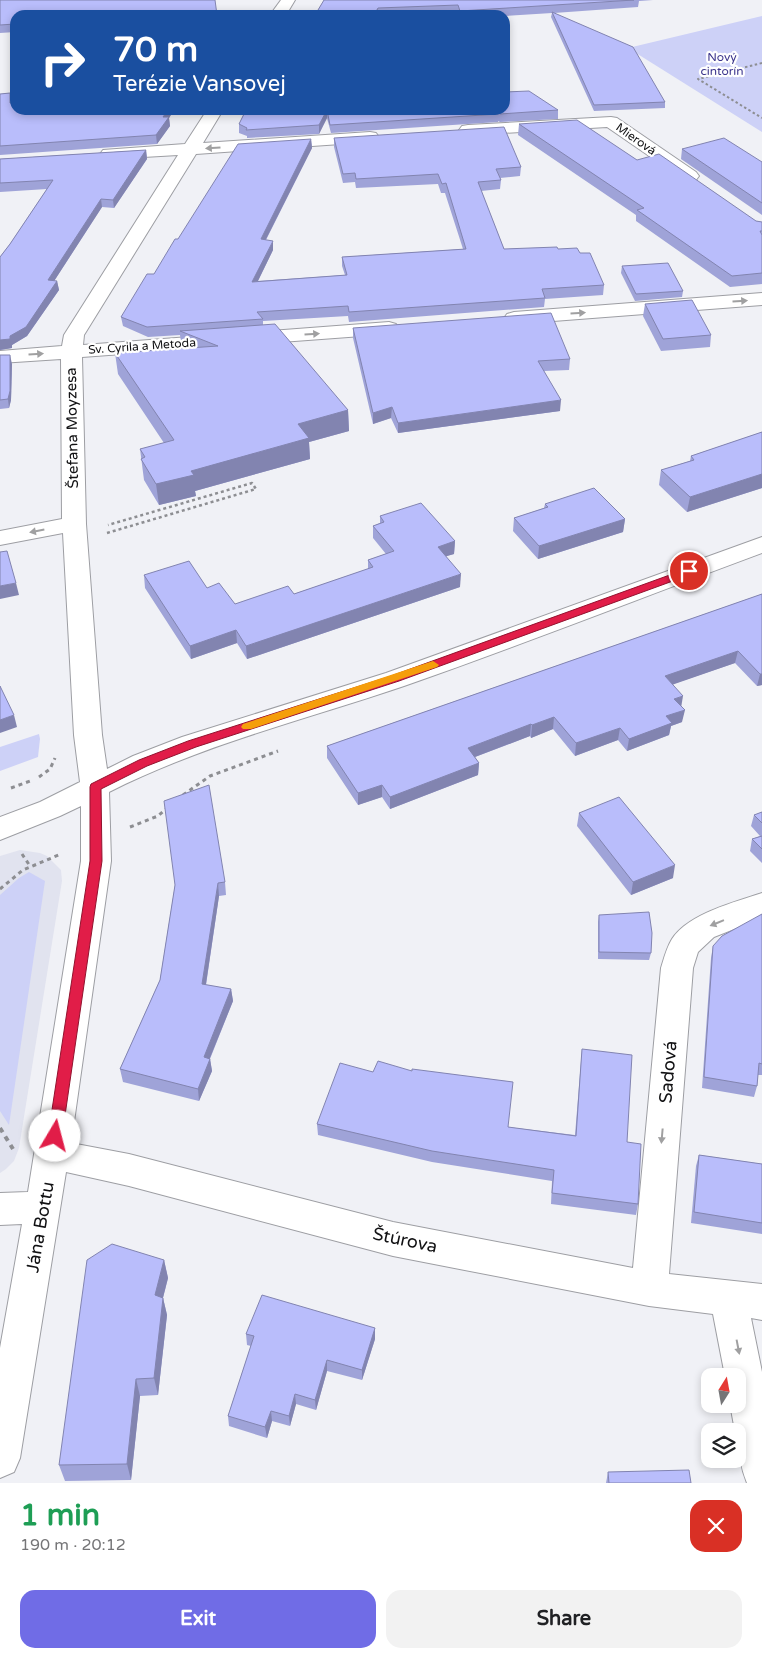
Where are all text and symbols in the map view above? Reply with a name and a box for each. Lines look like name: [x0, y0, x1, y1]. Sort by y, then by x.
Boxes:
text: 70 m: [113, 29, 198, 71]
icon: right: [30, 30, 95, 95]
park label: Nový cintorín: [700, 50, 744, 78]
text: Terézie Vansovej: [113, 71, 286, 97]
street label: Mierová: [613, 120, 659, 158]
one-way arrow: [205, 144, 221, 152]
one-way arrow: [733, 297, 749, 305]
one-way arrow: [571, 309, 587, 317]
one-way arrow: [304, 329, 320, 337]
street label: Sv. Cyrila a Metoda: [88, 335, 196, 357]
one-way arrow: [28, 350, 44, 358]
street label: Štefana Moyzesa: [62, 367, 82, 489]
one-way arrow: [29, 527, 45, 535]
pin: [668, 550, 710, 592]
icon: arrive: [675, 557, 703, 585]
one-way arrow: [710, 919, 724, 927]
street label: Sadová: [654, 1040, 682, 1104]
position arrow: [28, 1109, 80, 1161]
one-way arrow: [658, 1128, 666, 1144]
street label: Jána Bottu: [21, 1180, 59, 1274]
street label: Štúrova: [371, 1222, 439, 1258]
one-way arrow: [735, 1339, 743, 1355]
north arrow: [701, 1368, 746, 1412]
map controls: [701, 1368, 746, 1468]
button: layers: [701, 1423, 746, 1468]
text: 1 min: [20, 1497, 100, 1534]
button: close: [690, 1500, 742, 1552]
text: 190 m · 20:12: [20, 1535, 126, 1555]
button: Exit: [20, 1590, 376, 1648]
button: Share: [386, 1590, 742, 1648]

